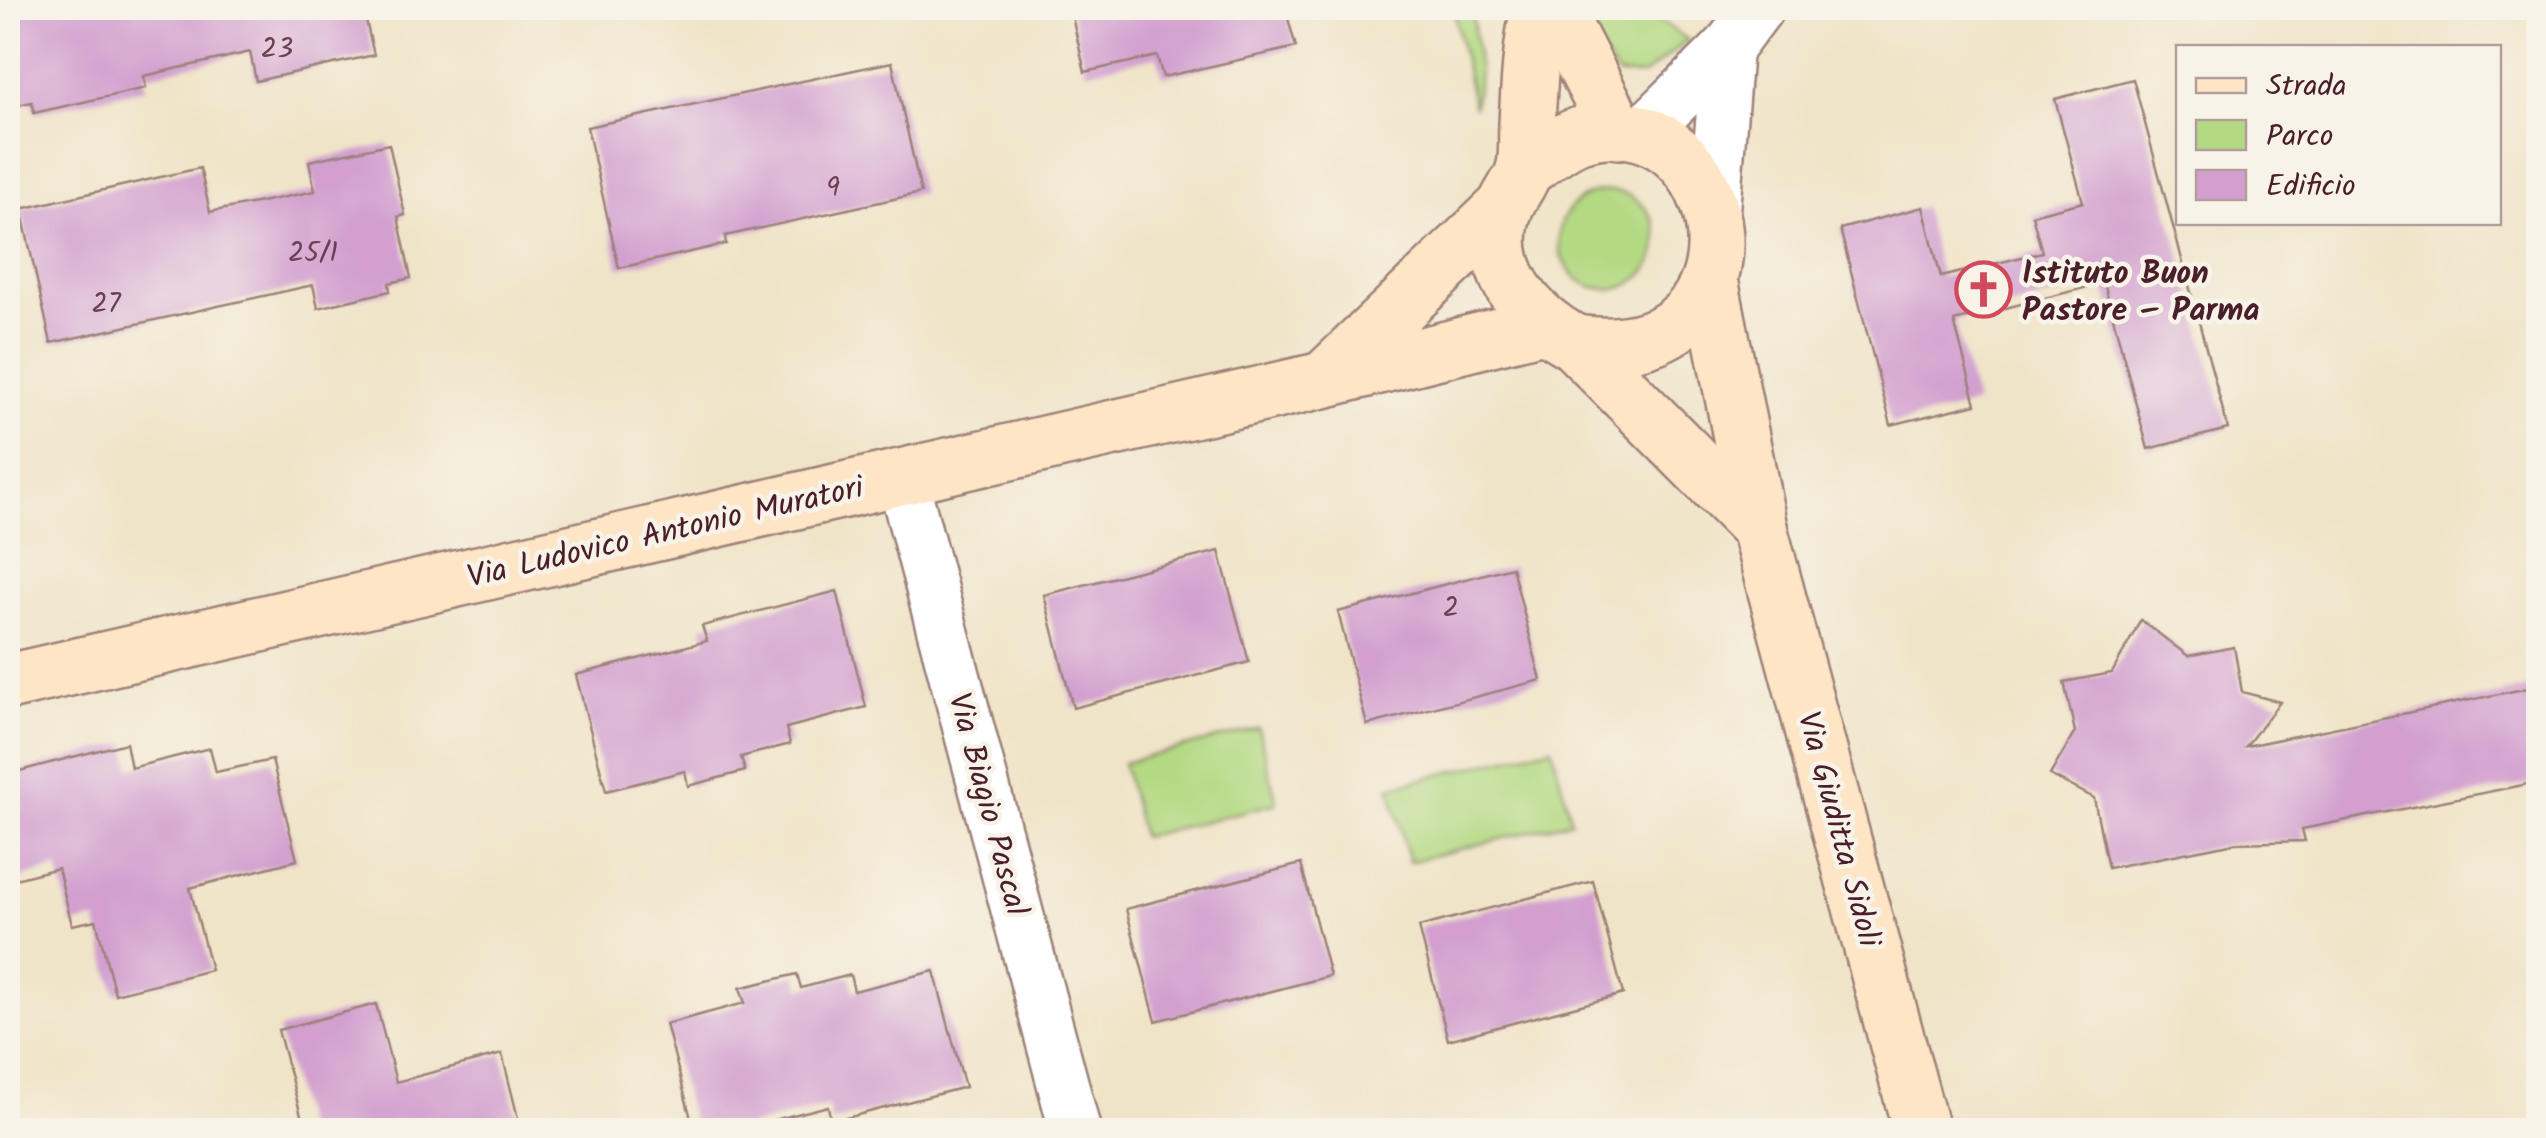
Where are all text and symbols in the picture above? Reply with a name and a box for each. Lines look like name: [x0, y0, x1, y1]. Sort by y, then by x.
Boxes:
house number: 23: [261, 27, 293, 72]
legend: [2176, 45, 2501, 225]
text: Strada: [2266, 63, 2347, 111]
text: Parco: [2266, 113, 2333, 161]
text: Edificio: [2266, 163, 2356, 211]
house number: 9: [826, 166, 840, 211]
house number: 25/1: [288, 231, 338, 276]
place label: Istituto Buon Pastore – Parma: [2022, 249, 2260, 337]
church icon: Istituto Buon Pastore – Parma: [1953, 260, 2013, 320]
house number: 27: [91, 282, 122, 327]
street label: Via Ludovico Antonio Muratori: [462, 463, 870, 604]
house number: 2: [1443, 586, 1459, 631]
street label: Via Biagio Pascal: [932, 688, 1041, 922]
street label: Via Giuditta Sidoli: [1782, 706, 1894, 954]

